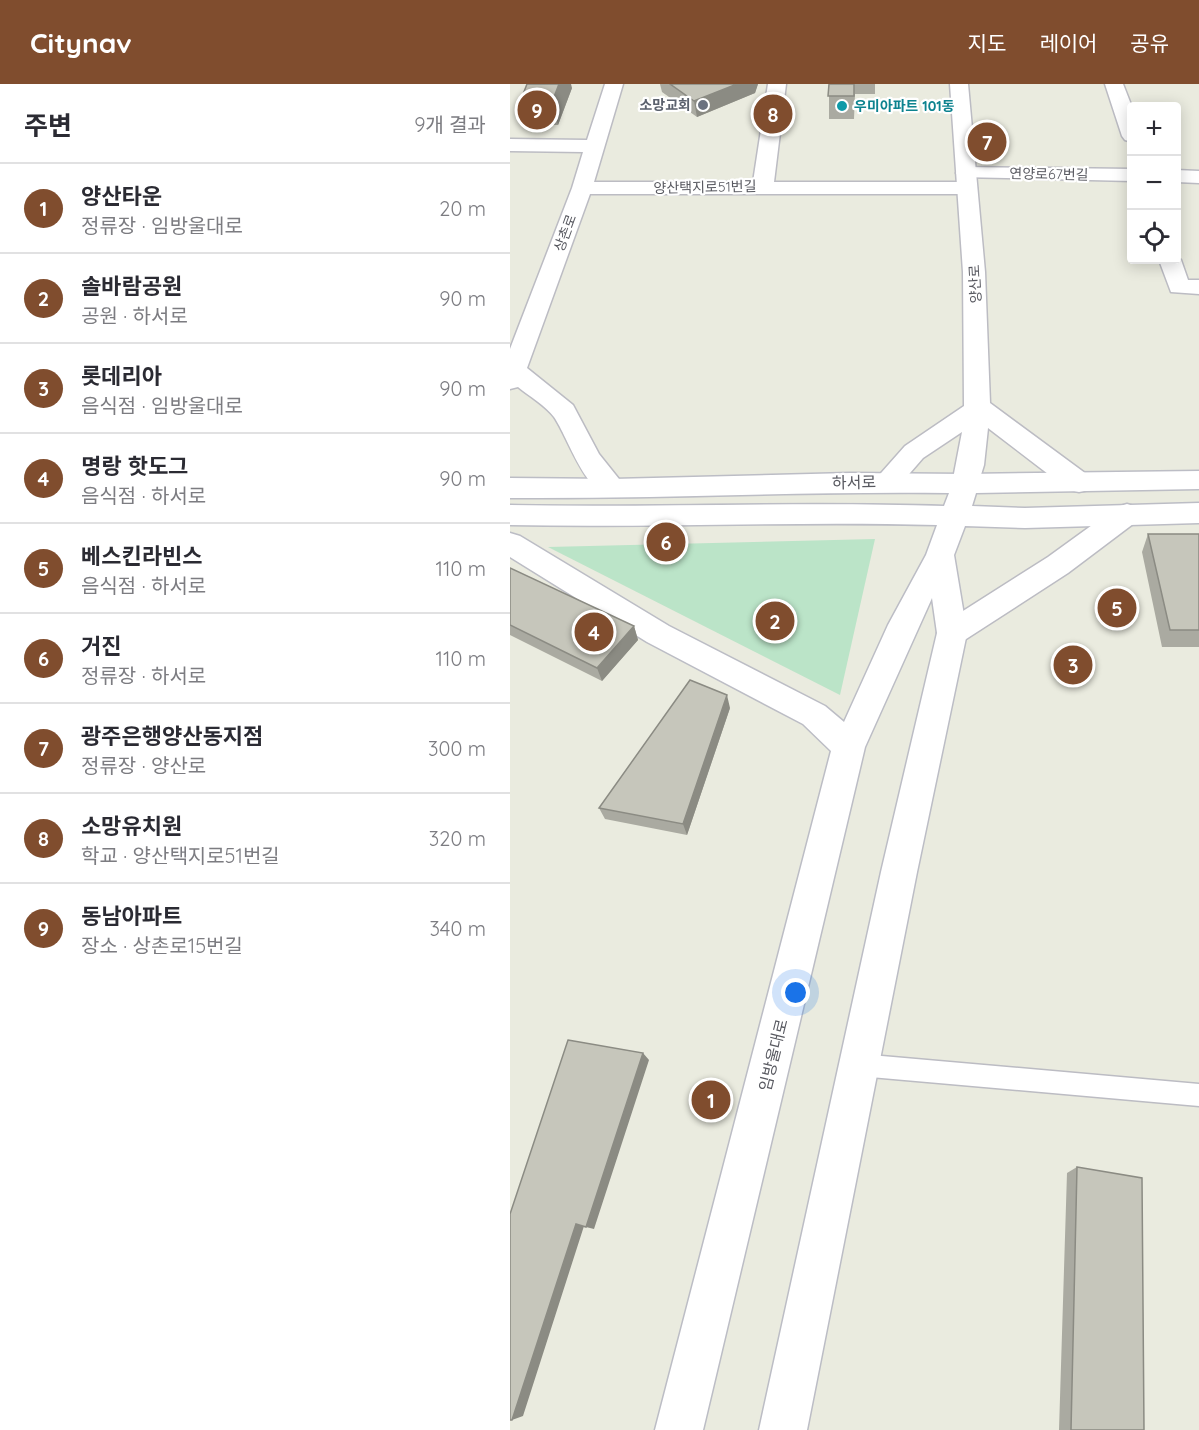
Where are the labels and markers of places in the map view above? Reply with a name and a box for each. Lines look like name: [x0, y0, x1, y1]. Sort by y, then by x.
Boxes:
pin: 9: [518, 87, 556, 132]
pin: 8: [754, 92, 792, 136]
place label: 소망교회: [639, 96, 691, 114]
place label: 우미아파트 101동: [854, 97, 955, 115]
marker: 소망교회: [696, 98, 710, 112]
marker: 우미아파트 101동: [835, 99, 849, 113]
pin: 7: [968, 120, 1006, 164]
pin: 6: [646, 520, 686, 564]
pin: 5: [1098, 586, 1136, 630]
pin: 2: [756, 598, 794, 644]
pin: 4: [574, 610, 614, 654]
pin: 3: [1054, 642, 1092, 688]
pin: 1: [692, 1078, 730, 1122]

